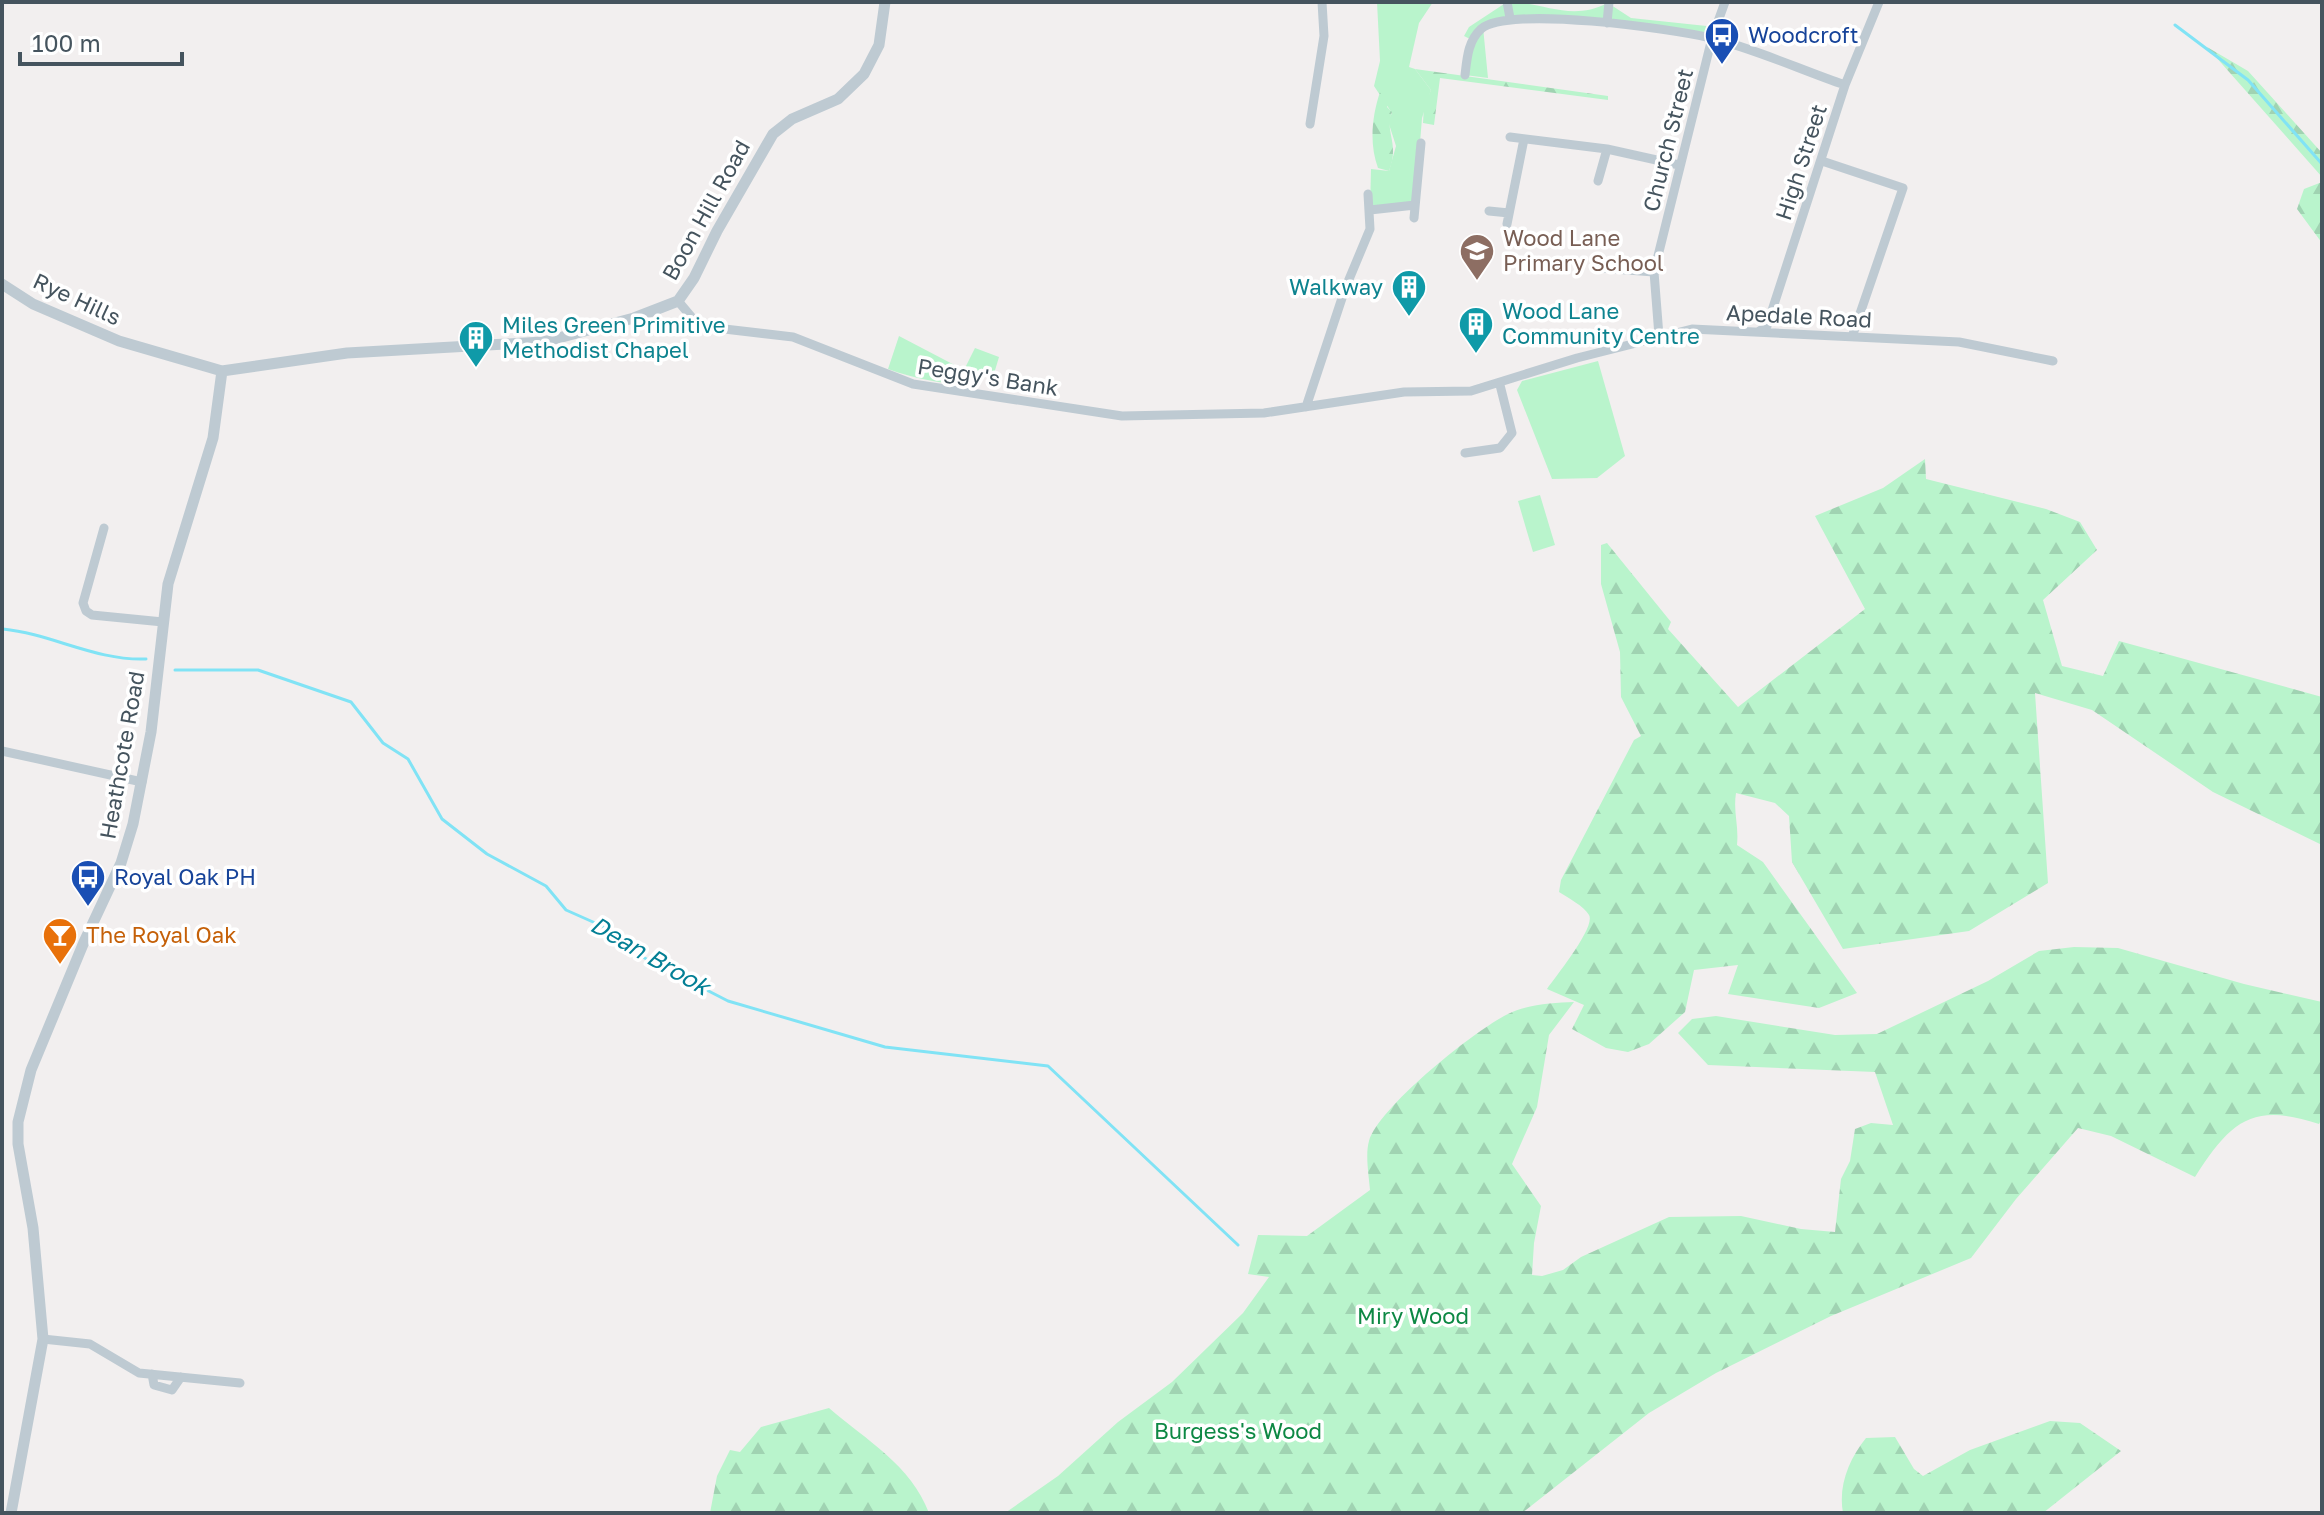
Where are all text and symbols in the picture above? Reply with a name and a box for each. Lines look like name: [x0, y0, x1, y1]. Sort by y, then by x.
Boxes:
scale bar: [20, 16, 182, 66]
bus stop icon: Woodcroft: [1703, 16, 1741, 66]
place label: Woodcroft: [1748, 21, 1859, 48]
text: 100 m: [32, 28, 101, 57]
street label: Church Street: [1637, 66, 1698, 214]
street label: High Street: [1769, 100, 1832, 223]
street label: Boon Hill Road: [656, 135, 755, 285]
place label: Wood Lane Primary School: [1503, 224, 1664, 276]
school or university icon: Wood Lane Primary School: [1458, 232, 1496, 282]
street label: Rye Hills: [29, 267, 125, 331]
building icon: Walkway: [1390, 268, 1428, 318]
place label: Walkway: [1289, 273, 1383, 300]
place label: Wood Lane Community Centre: [1502, 297, 1700, 349]
street label: Apedale Road: [1725, 298, 1873, 333]
building icon: Wood Lane Community Centre: [1457, 305, 1495, 355]
place label: Miles Green Primitive Methodist Chapel: [502, 311, 726, 363]
building icon: Miles Green Primitive Methodist Chapel: [457, 319, 495, 369]
street label: Peggy's Bank: [916, 352, 1060, 401]
street label: Heathcote Road: [93, 669, 150, 841]
bus stop icon: Royal Oak PH: [69, 858, 107, 908]
place label: Royal Oak PH: [114, 863, 256, 890]
water label: Dean Brook: [586, 909, 718, 1002]
bar icon: The Royal Oak: [41, 916, 79, 966]
place label: The Royal Oak: [86, 921, 237, 948]
park label: Miry Wood: [1357, 1302, 1469, 1329]
park label: Burgess's Wood: [1154, 1417, 1322, 1444]

